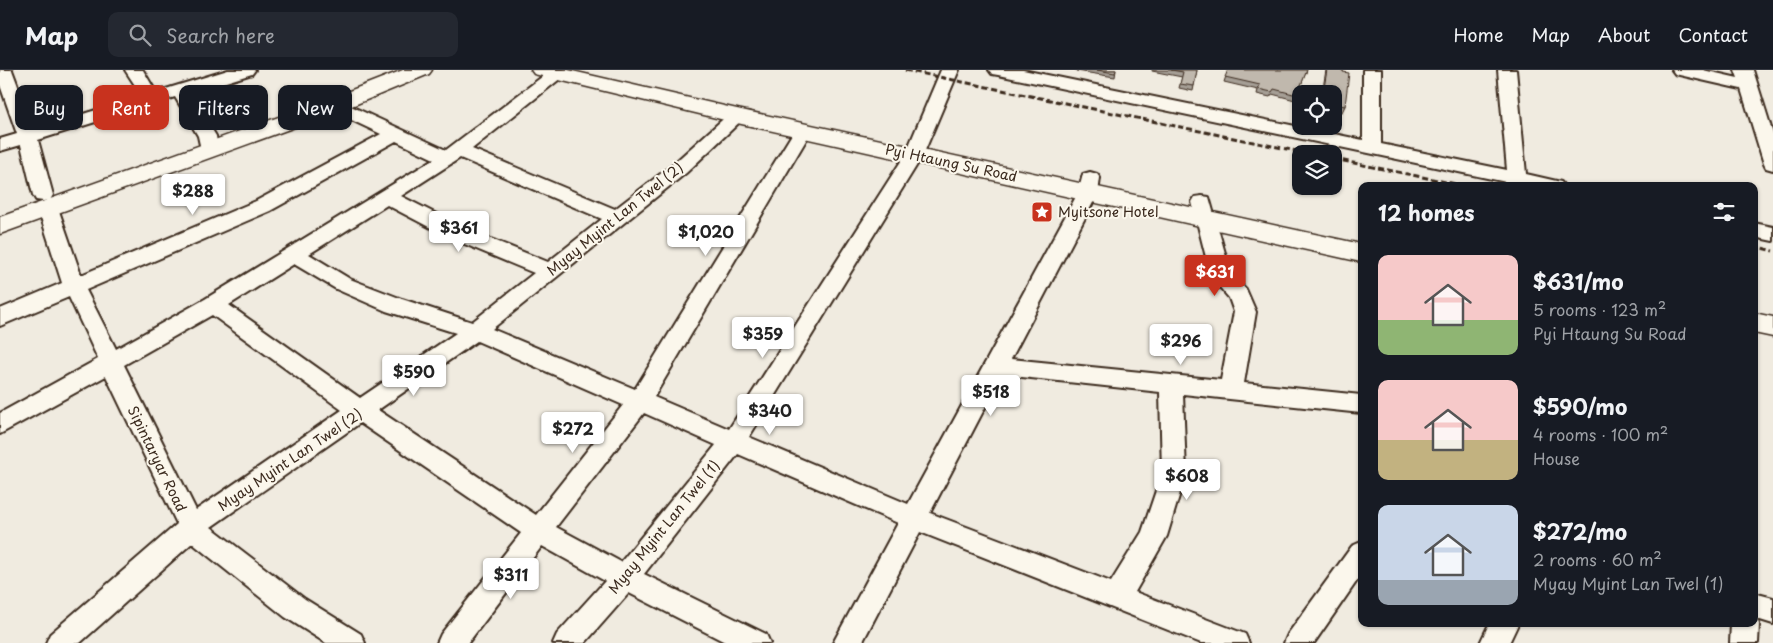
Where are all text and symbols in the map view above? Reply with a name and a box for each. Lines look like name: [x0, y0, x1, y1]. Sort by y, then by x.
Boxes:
search box: [108, 12, 458, 57]
text: Map: [25, 17, 78, 53]
icon: search: [126, 21, 154, 49]
text: Search here: [166, 21, 275, 49]
text: Home: [1453, 21, 1503, 48]
text: Map: [1531, 21, 1570, 48]
text: About: [1598, 21, 1650, 48]
text: Contact: [1678, 21, 1748, 48]
chip: Buy: [15, 85, 83, 130]
chip: Rent: [93, 85, 169, 130]
chip: Filters: [179, 85, 268, 130]
chip: New: [278, 85, 352, 130]
map controls: [1292, 85, 1342, 195]
button: locate: [1292, 85, 1342, 135]
street label: Pyi Htaung Su Road: [883, 138, 1019, 187]
button: layers: [1292, 145, 1342, 195]
street label: Myay Myint Lan Twel (2): [542, 157, 687, 280]
pin: $288: [163, 174, 223, 216]
text: $288: [172, 178, 214, 202]
text: 12 homes: [1378, 196, 1475, 228]
icon: filters: [1710, 198, 1738, 226]
place icon: Myitsone Hotel: [1030, 200, 1054, 224]
place label: Myitsone Hotel: [1058, 201, 1158, 222]
pin: $361: [429, 210, 489, 253]
pin: $1,020: [665, 214, 747, 257]
text: $361: [440, 215, 478, 239]
text: $1,020: [678, 219, 734, 243]
pin: $631: [1185, 254, 1245, 297]
text: $631: [1196, 259, 1234, 283]
text: $631/mo: [1533, 265, 1624, 297]
icon: home: [1418, 275, 1478, 335]
text: 5 rooms · 123 m²: [1533, 297, 1666, 321]
pin: $359: [733, 316, 793, 359]
text: $359: [743, 321, 783, 345]
text: Pyi Htaung Su Road: [1533, 321, 1687, 345]
pin: $296: [1151, 324, 1211, 366]
text: $296: [1160, 328, 1202, 352]
pin: $590: [384, 354, 444, 397]
text: $590: [393, 359, 435, 383]
pin: $518: [961, 374, 1021, 417]
text: $518: [972, 379, 1010, 403]
text: $590/mo: [1533, 390, 1627, 422]
pin: $340: [740, 394, 800, 436]
text: $340: [748, 398, 792, 422]
icon: home: [1418, 400, 1478, 460]
street label: Sipintaryar Road: [123, 402, 192, 515]
street label: Myay Myint Lan Twel (2): [213, 403, 366, 516]
pin: $272: [543, 412, 603, 454]
text: $272: [552, 416, 594, 440]
text: 4 rooms · 100 m²: [1533, 422, 1668, 446]
text: House: [1533, 446, 1580, 470]
street label: Myay Myint Lan Twel (1): [603, 455, 724, 598]
pin: $608: [1157, 458, 1217, 501]
text: $608: [1165, 463, 1209, 487]
text: $272/mo: [1533, 515, 1627, 547]
icon: home: [1418, 525, 1478, 585]
text: 2 rooms · 60 m²: [1533, 547, 1662, 571]
pin: $311: [481, 558, 541, 600]
text: $311: [494, 562, 528, 586]
text: Myay Myint Lan Twel (1): [1533, 571, 1723, 595]

